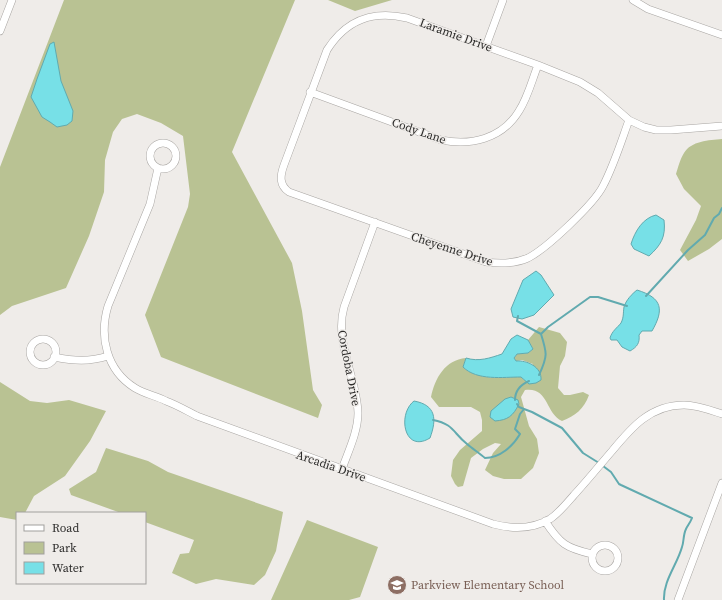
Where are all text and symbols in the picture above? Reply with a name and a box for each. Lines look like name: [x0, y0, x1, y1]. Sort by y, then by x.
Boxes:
street label: Laramie Drive: [417, 14, 495, 56]
street label: Cody Lane: [390, 114, 448, 148]
street label: Cheyenne Drive: [409, 228, 495, 270]
street label: Cordoba Drive: [334, 329, 364, 407]
street label: Arcadia Drive: [294, 447, 368, 485]
legend: [16, 512, 146, 584]
text: Road: [52, 520, 79, 536]
text: Park: [52, 540, 77, 556]
text: Water: [52, 560, 84, 576]
school or university icon: Parkview Elementary School: [386, 574, 408, 596]
place label: Parkview Elementary School: [411, 577, 565, 593]

